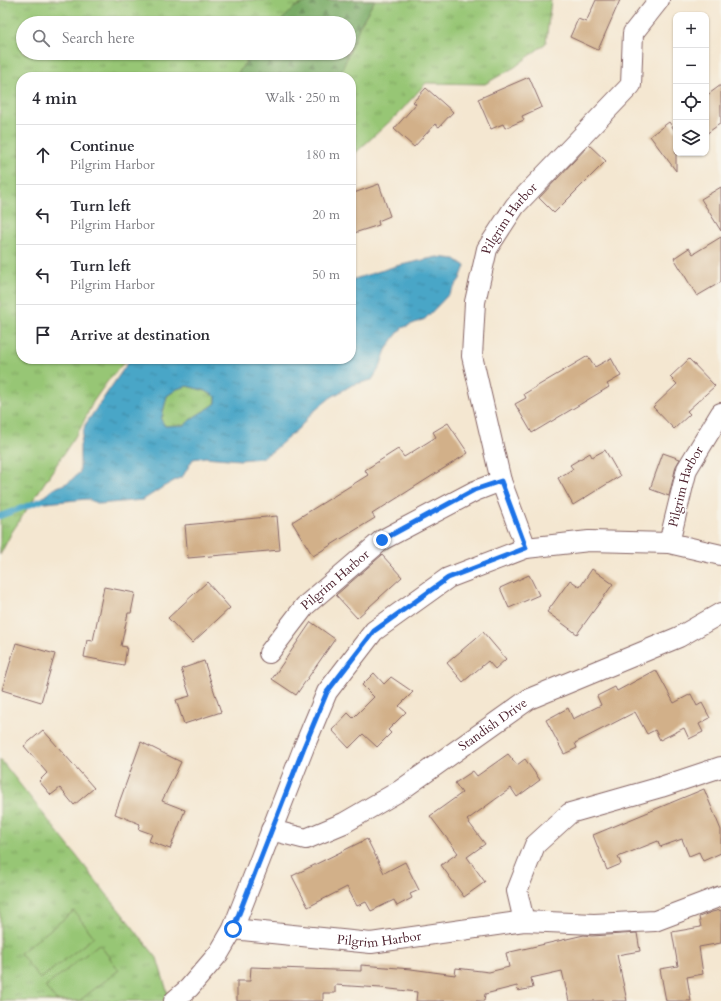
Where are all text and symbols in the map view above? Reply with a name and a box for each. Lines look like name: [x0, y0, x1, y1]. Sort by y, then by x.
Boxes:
map controls: [673, 12, 709, 156]
button: +: [673, 12, 709, 48]
search box: [16, 16, 356, 60]
icon: search: [30, 27, 52, 49]
text: Search here: [62, 28, 135, 48]
button: −: [673, 48, 709, 84]
button: locate: [673, 84, 709, 120]
text: 4 min: [32, 87, 77, 110]
text: Walk · 250 m: [265, 89, 340, 107]
button: layers: [673, 120, 709, 156]
text: Continue: [70, 136, 135, 156]
icon: ahead: [32, 144, 54, 166]
text: 180 m: [306, 146, 340, 164]
text: Pilgrim Harbor: [70, 156, 155, 174]
street label: Pilgrim Harbor: [477, 179, 542, 256]
text: Turn left: [70, 196, 131, 216]
icon: left: [32, 204, 54, 226]
text: 20 m: [312, 206, 340, 224]
text: Pilgrim Harbor: [70, 216, 155, 234]
text: Turn left: [70, 256, 131, 276]
icon: left: [32, 264, 54, 286]
text: 50 m: [312, 266, 340, 284]
text: Pilgrim Harbor: [70, 276, 155, 294]
icon: arrive: [32, 324, 54, 346]
text: Arrive at destination: [70, 325, 210, 345]
street label: Pilgrim Harbor: [664, 443, 708, 529]
route end: [373, 531, 391, 549]
street label: Pilgrim Harbor: [297, 545, 373, 615]
street label: Standish Drive: [455, 694, 531, 755]
route start: [224, 920, 242, 938]
street label: Pilgrim Harbor: [336, 927, 423, 952]

